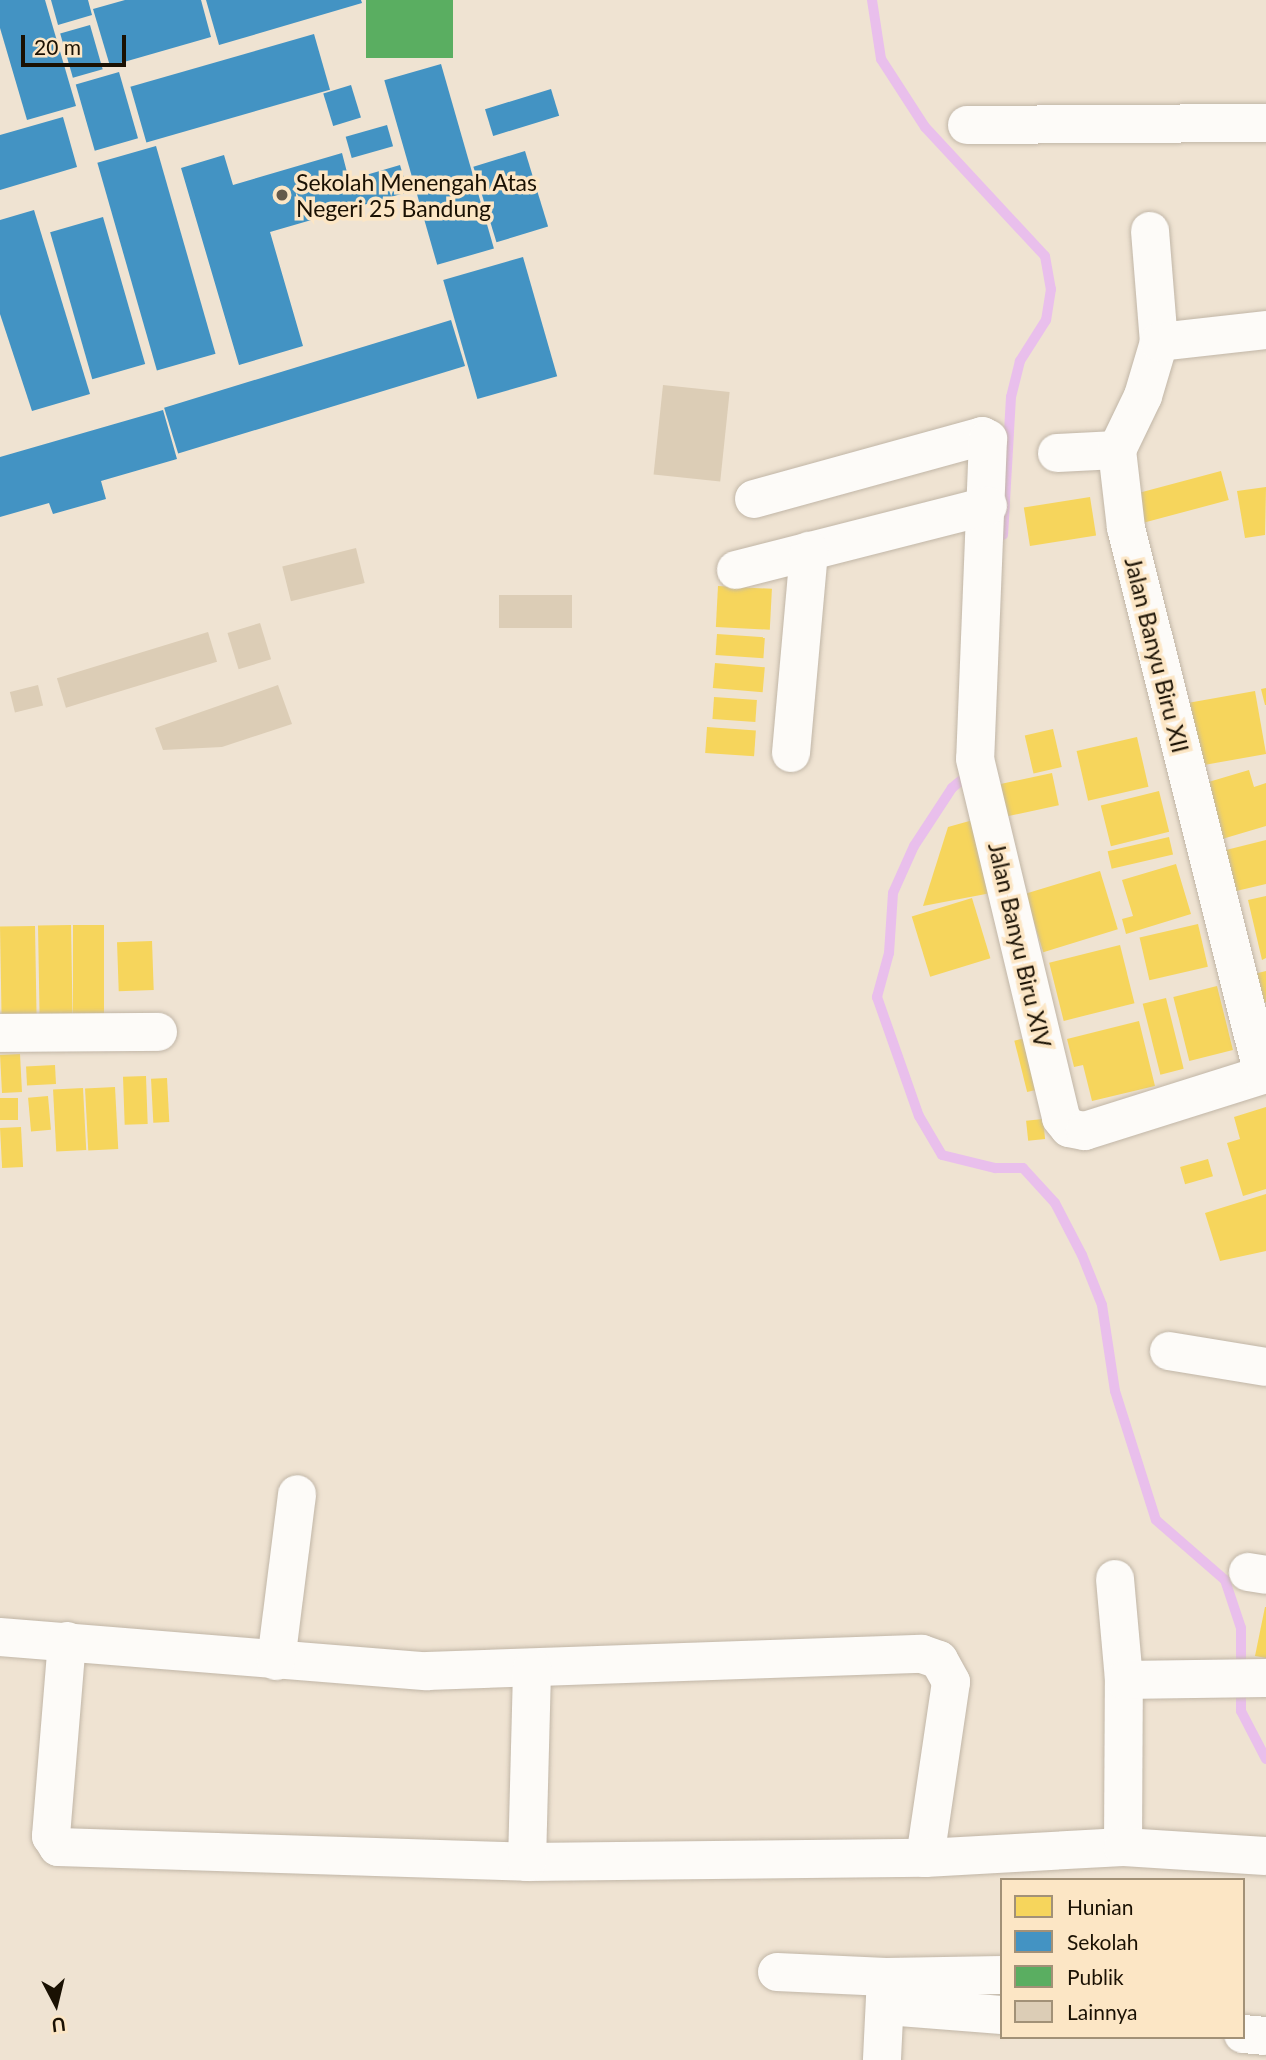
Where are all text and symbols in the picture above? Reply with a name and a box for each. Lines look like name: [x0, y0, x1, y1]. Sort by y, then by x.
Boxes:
scale bar: [24, 21, 130, 65]
text: 20 m: [34, 34, 81, 59]
place label: Sekolah Menengah Atas Negeri 25 Bandung: [296, 168, 538, 222]
marker: Sekolah Menengah Atas Negeri 25 Bandung: [274, 187, 290, 203]
street label: Jalan Banyu Biru XII: [1119, 554, 1195, 756]
street label: Jalan Banyu Biru XIV: [983, 840, 1057, 1050]
legend: [1000, 1878, 1245, 2039]
text: Hunian: [1067, 1894, 1133, 1919]
text: Sekolah: [1067, 1929, 1139, 1954]
text: Publik: [1067, 1964, 1124, 1989]
north arrow: [21, 1969, 91, 2039]
text: Lainnya: [1067, 1999, 1138, 2024]
text: U: [50, 2013, 67, 2038]

